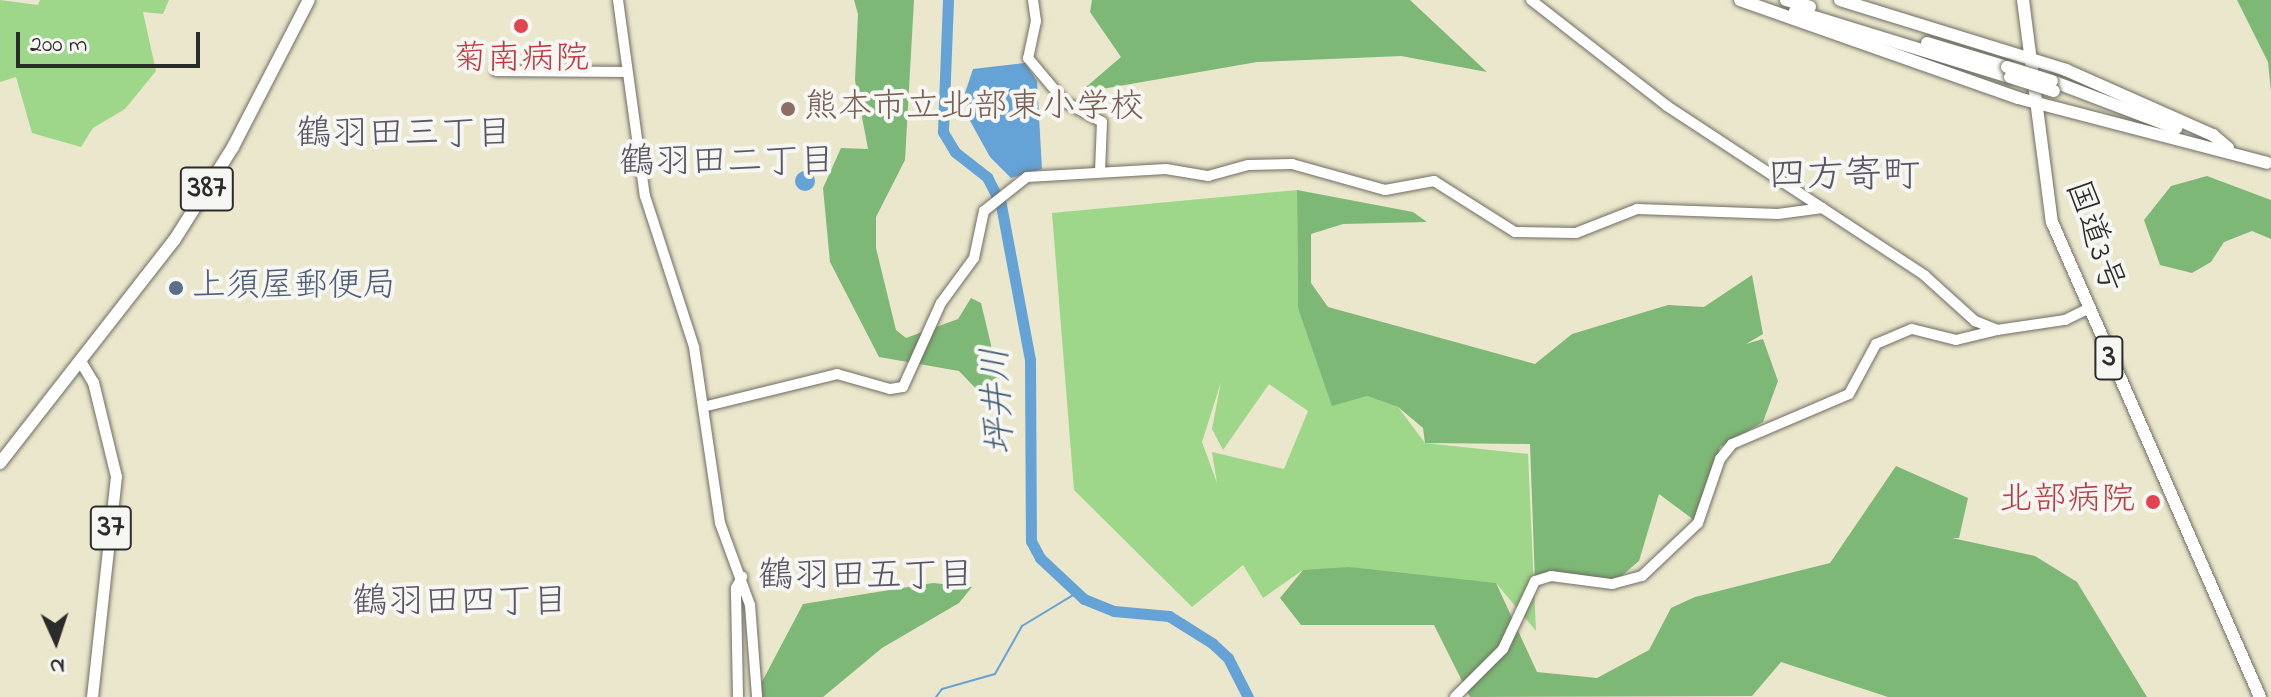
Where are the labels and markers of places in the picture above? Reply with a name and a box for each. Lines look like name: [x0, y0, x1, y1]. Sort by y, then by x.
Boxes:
marker: 菊南病院: [510, 15, 532, 37]
place label: 菊南病院: [453, 41, 589, 81]
place label: 熊本市立北部東小学校: [804, 89, 1144, 129]
marker: 熊本市立北部東小学校: [779, 100, 797, 118]
place label: 上須屋郵便局: [192, 268, 396, 308]
marker: 上須屋郵便局: [167, 279, 185, 297]
place label: 北部病院: [1999, 482, 2135, 522]
marker: 北部病院: [2142, 491, 2164, 513]

